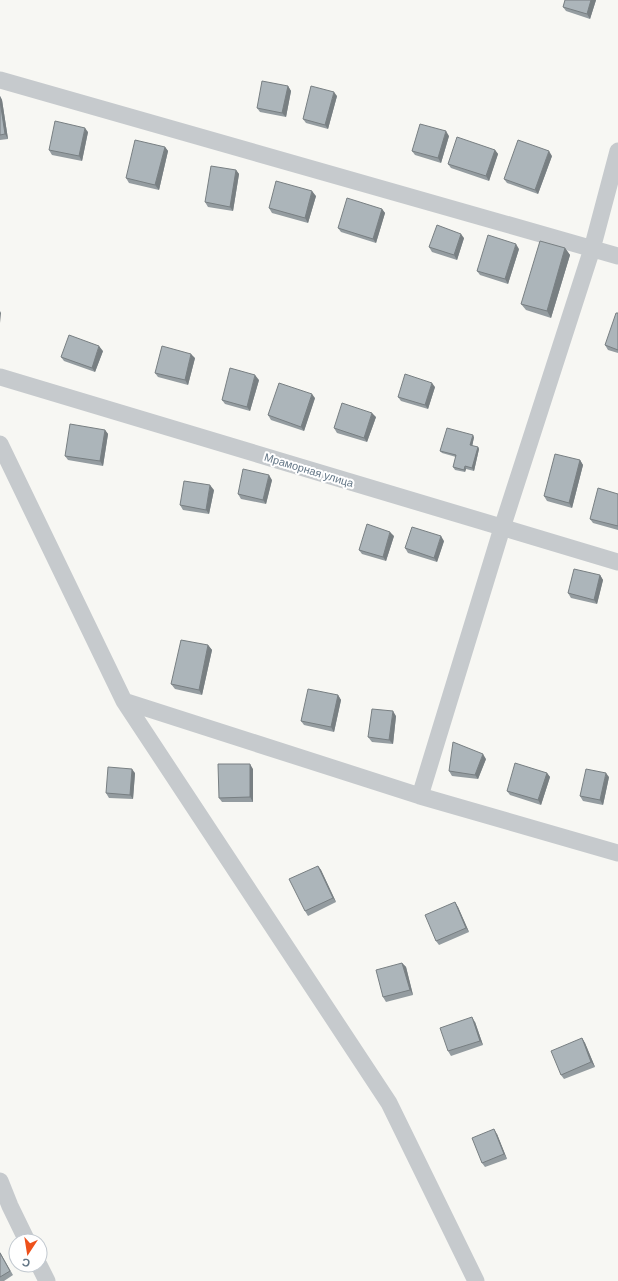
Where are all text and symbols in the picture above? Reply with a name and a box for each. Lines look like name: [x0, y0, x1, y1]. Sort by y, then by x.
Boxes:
street label: Мраморная улица: [263, 451, 356, 490]
north arrow: [8, 1233, 48, 1273]
text: С: [21, 1256, 31, 1269]

